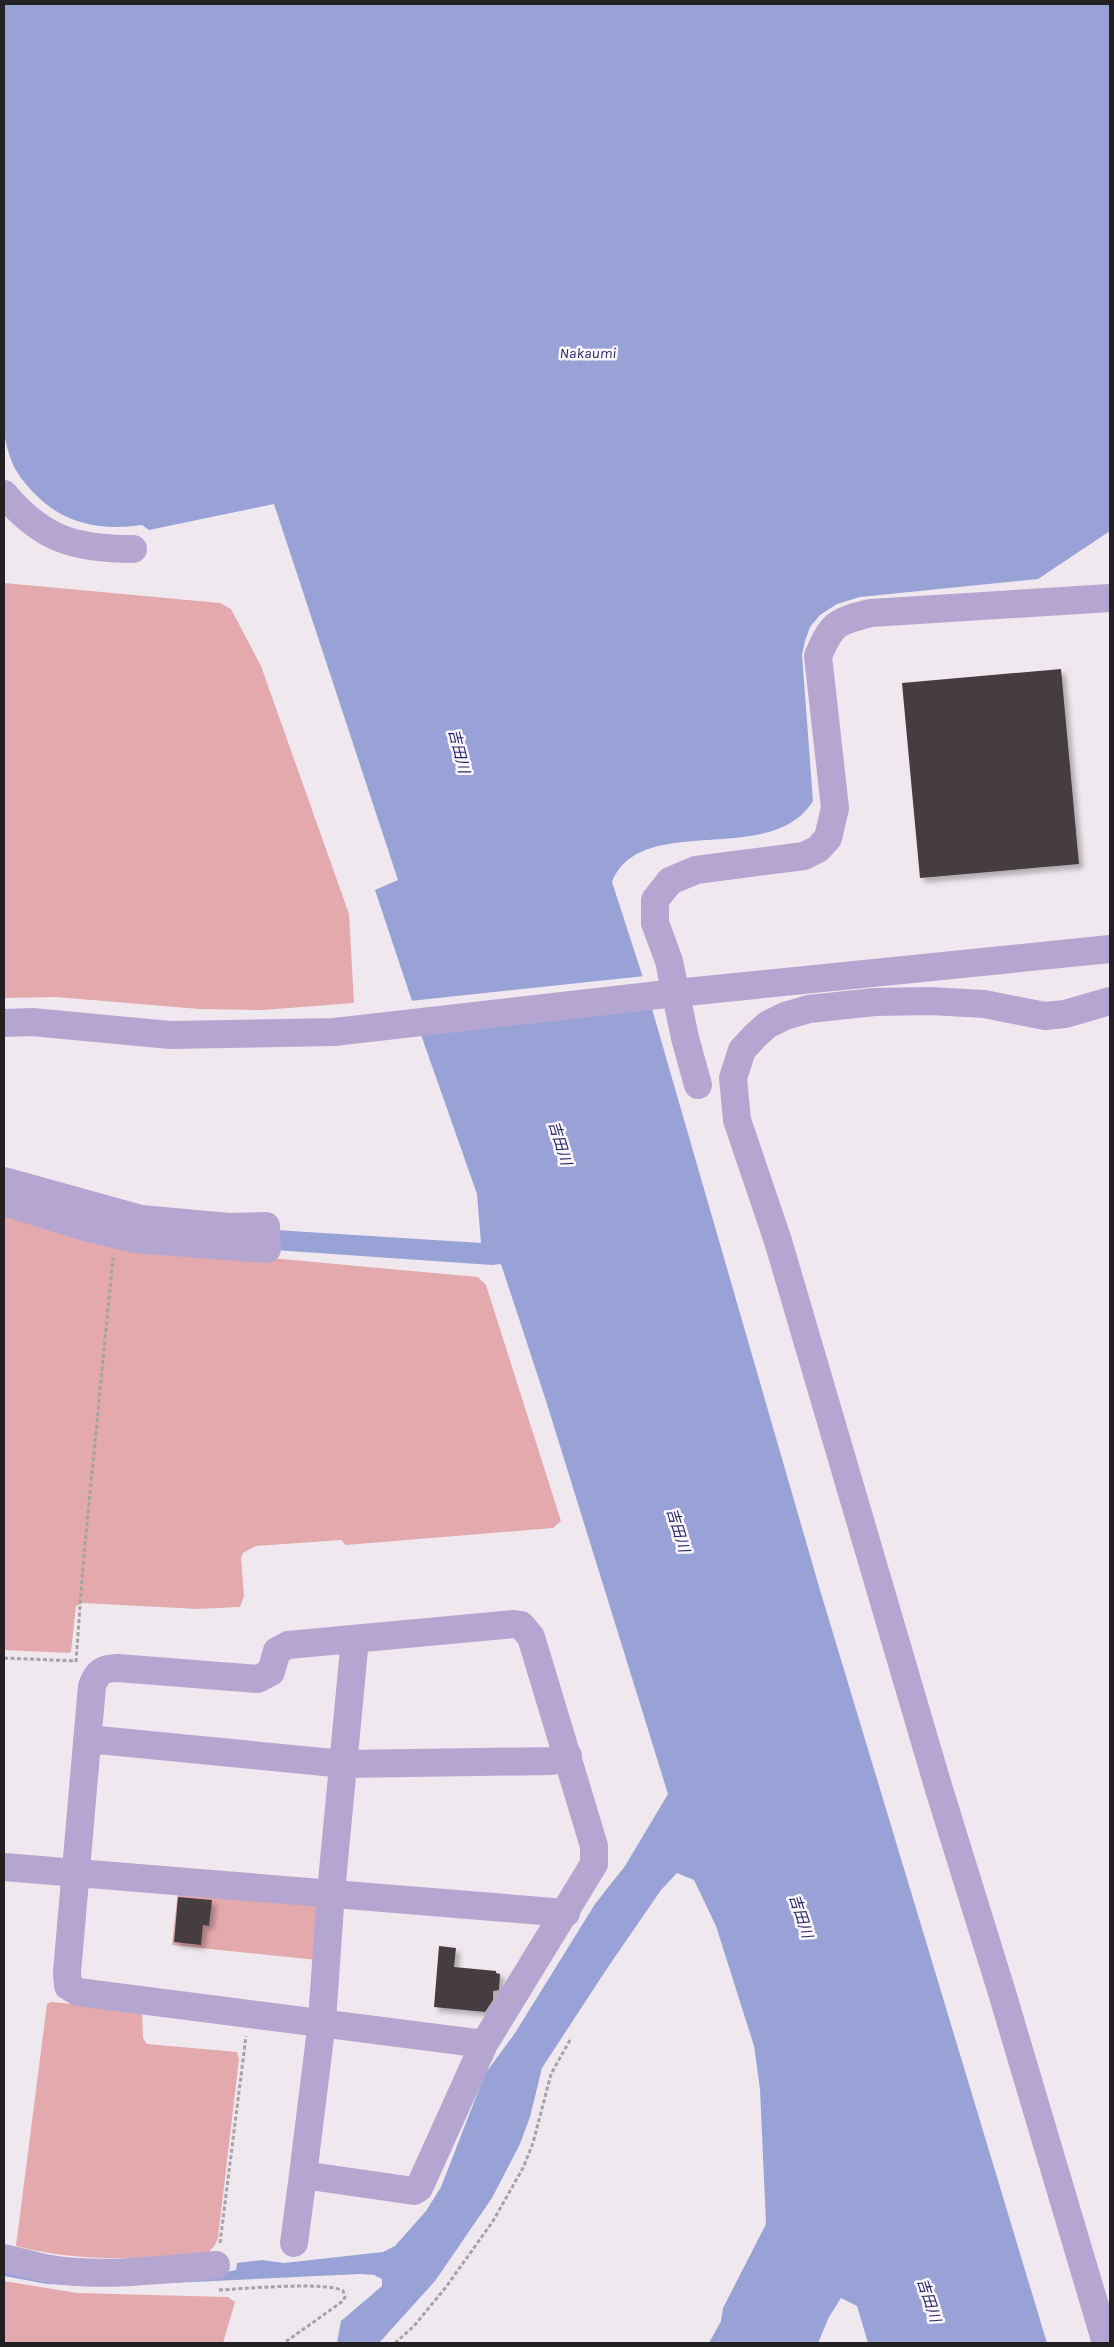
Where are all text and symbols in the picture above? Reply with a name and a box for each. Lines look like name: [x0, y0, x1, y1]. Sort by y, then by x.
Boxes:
water label: Nakaumi: [560, 344, 616, 362]
water label: 吉田川: [445, 727, 474, 777]
water label: 吉田川: [545, 1119, 576, 1169]
water label: 吉田川: [663, 1506, 694, 1556]
water label: 吉田川: [785, 1892, 817, 1942]
water label: 吉田川: [913, 2276, 945, 2326]

